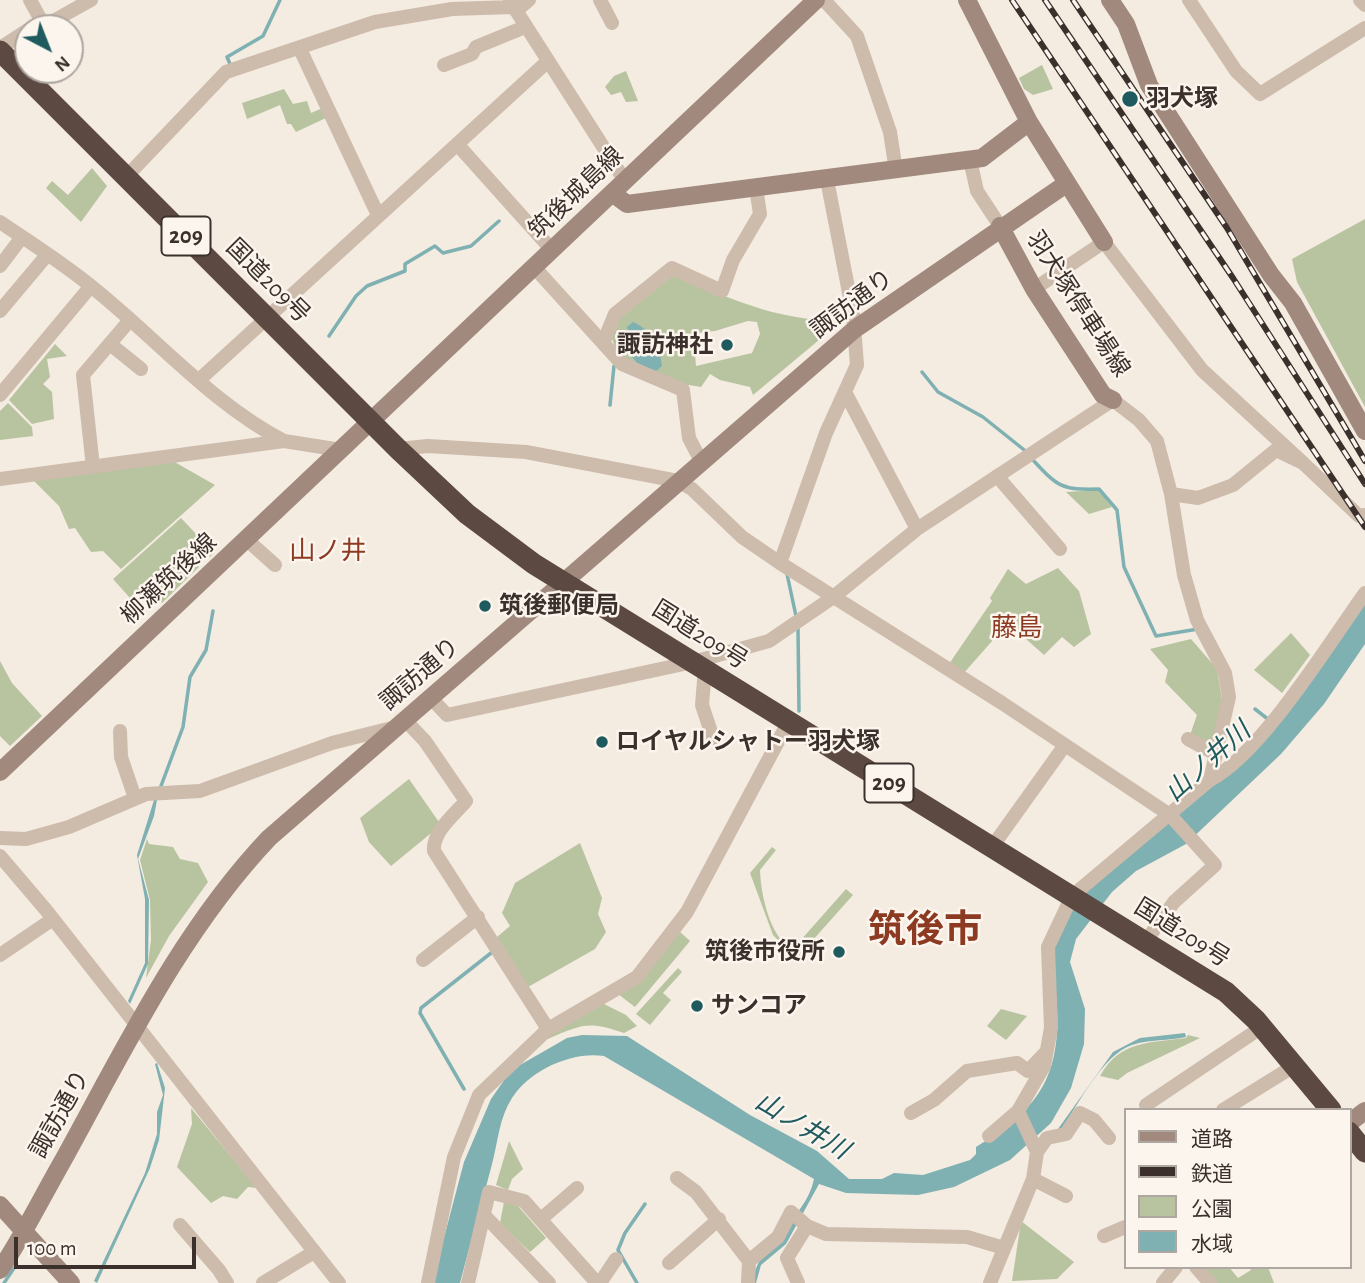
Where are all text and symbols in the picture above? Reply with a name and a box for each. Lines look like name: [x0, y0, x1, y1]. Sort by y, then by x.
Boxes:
north arrow: [14, 14, 84, 84]
text: N: [51, 52, 73, 75]
place label: 羽犬塚: [1146, 85, 1218, 113]
marker: 羽犬塚: [1120, 89, 1140, 109]
street label: 筑後城島線: [523, 141, 629, 245]
road number: 209: [162, 216, 210, 256]
street label: 羽犬塚停車場線: [1020, 226, 1136, 382]
street label: 国道209号: [220, 233, 316, 329]
street label: 諏訪通り: [805, 264, 899, 344]
place label: 諏訪神社: [617, 331, 713, 359]
marker: 諏訪神社: [719, 337, 735, 353]
street label: 柳瀬筑後線: [115, 528, 223, 630]
district label: 山ノ井: [289, 535, 367, 567]
place label: 筑後郵便局: [499, 592, 619, 620]
street label: 国道209号: [647, 594, 753, 676]
marker: 筑後郵便局: [477, 598, 493, 614]
district label: 藤島: [991, 612, 1043, 644]
street label: 諏訪通り: [374, 632, 466, 716]
water label: 山ノ井川: [1159, 716, 1257, 808]
place label: ロイヤルシャトー羽犬塚: [616, 728, 880, 756]
marker: ロイヤルシャトー羽犬塚: [594, 734, 610, 750]
road number: 209: [864, 764, 914, 803]
street label: 国道209号: [1129, 892, 1235, 974]
district label: 筑後市: [868, 908, 982, 954]
place label: 筑後市役所: [705, 938, 825, 966]
marker: 筑後市役所: [831, 944, 847, 960]
place label: サンコア: [711, 992, 807, 1020]
marker: サンコア: [689, 998, 705, 1014]
street label: 諏訪通り: [24, 1065, 96, 1163]
water label: 山ノ井川: [749, 1086, 855, 1166]
legend: [1124, 1108, 1351, 1269]
text: 道路: [1191, 1129, 1233, 1150]
text: 鉄道: [1191, 1164, 1233, 1185]
text: 公園: [1191, 1199, 1233, 1220]
scale bar: [18, 1224, 200, 1268]
text: 水域: [1191, 1234, 1233, 1255]
text: 100 m: [27, 1238, 77, 1259]

